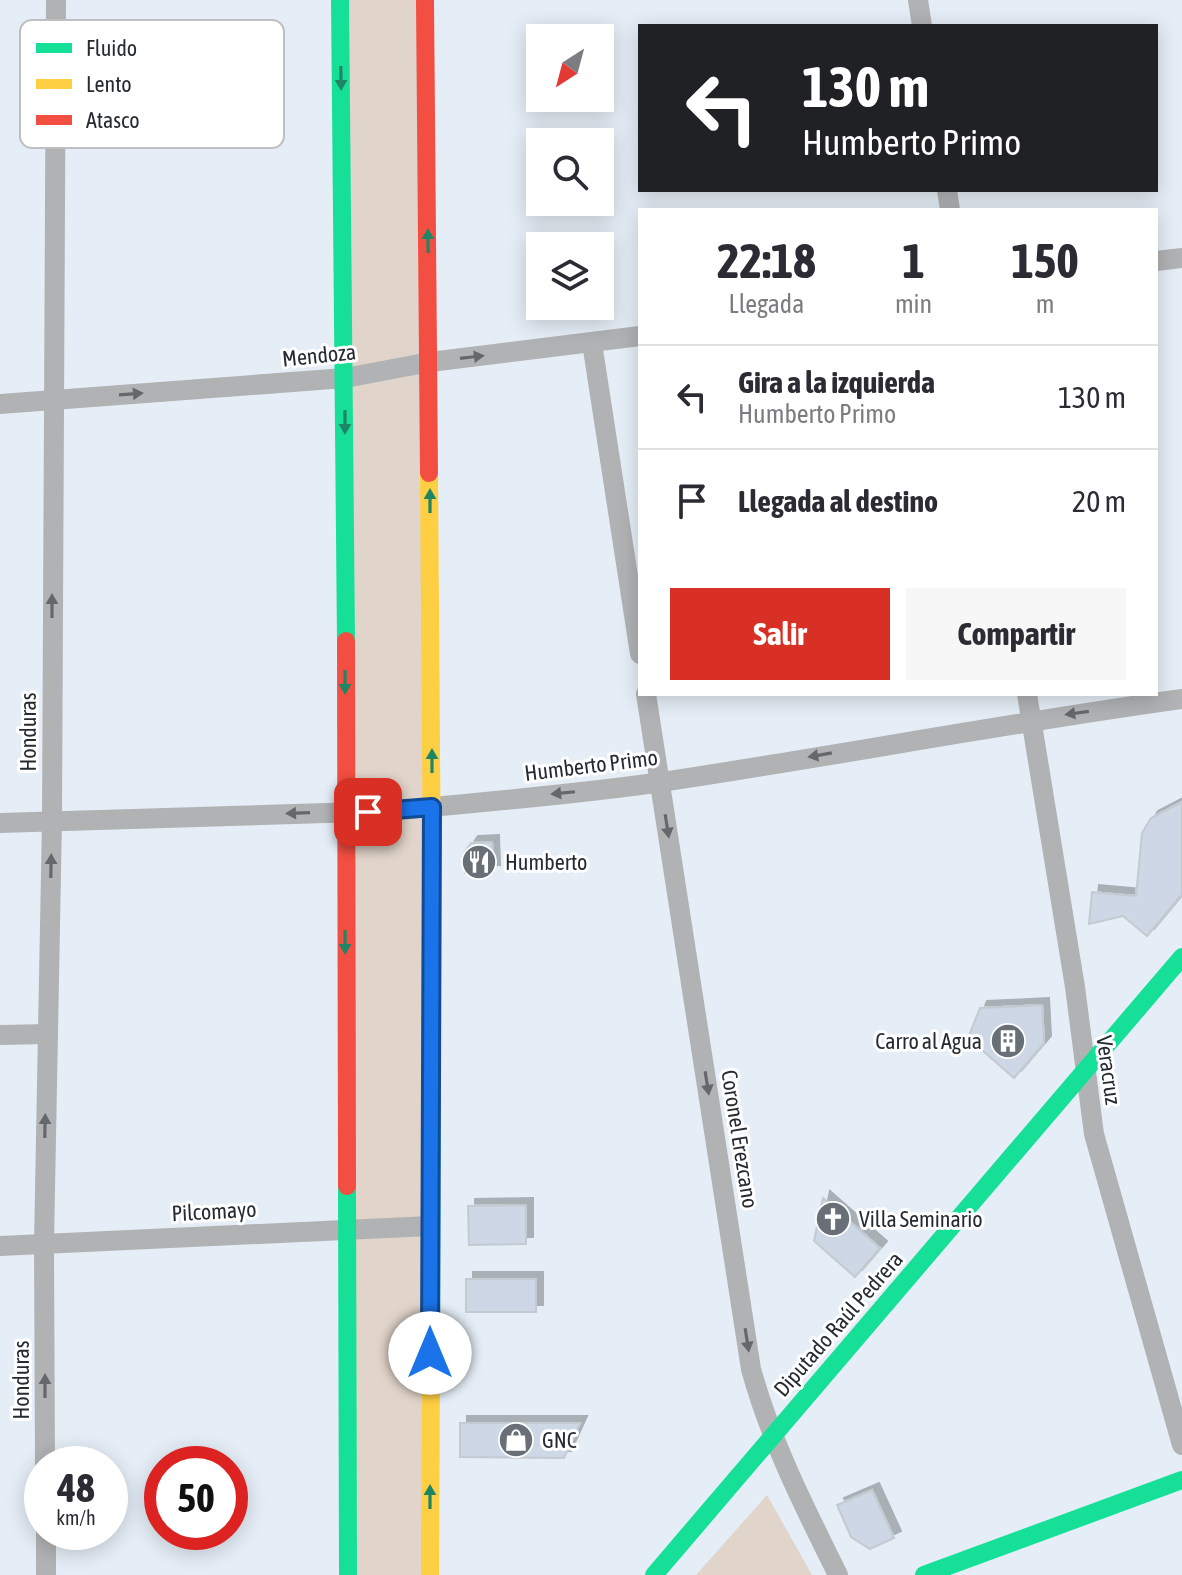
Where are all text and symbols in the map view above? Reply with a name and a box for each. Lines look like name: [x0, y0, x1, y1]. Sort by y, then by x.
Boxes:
legend: [20, 20, 284, 148]
north arrow: [526, 24, 614, 112]
map controls: [526, 24, 614, 320]
text: Fluido: [86, 35, 137, 61]
text: 130 m: [802, 55, 929, 119]
icon: left: [670, 56, 774, 160]
one-way arrow: [335, 66, 347, 91]
text: Lento: [86, 71, 132, 97]
text: Atasco: [86, 107, 140, 133]
text: Humberto Primo: [802, 121, 1021, 163]
button: search: [526, 128, 614, 216]
one-way arrow: [422, 228, 434, 253]
button: layers: [526, 232, 614, 320]
text: 22:18: [717, 233, 816, 288]
text: 1: [902, 233, 925, 288]
text: 150: [1011, 233, 1079, 288]
text: Llegada: [729, 289, 804, 319]
text: min: [895, 289, 932, 319]
text: m: [1036, 289, 1054, 319]
street label: Mendoza: [281, 338, 357, 372]
one-way arrow: [460, 351, 485, 364]
text: Gira a la izquierda: [738, 365, 935, 399]
icon: left: [670, 375, 714, 419]
text: 130 m: [1058, 380, 1126, 414]
one-way arrow: [118, 387, 143, 400]
text: Humberto Primo: [738, 399, 896, 429]
one-way arrow: [339, 410, 351, 435]
icon: arrive: [670, 479, 714, 523]
text: Llegada al destino: [738, 484, 938, 518]
text: 20 m: [1072, 484, 1126, 518]
one-way arrow: [424, 488, 436, 513]
button: Salir: [670, 588, 890, 680]
button: Compartir: [906, 588, 1126, 680]
one-way arrow: [46, 593, 58, 618]
one-way arrow: [339, 670, 351, 695]
street label: Honduras: [15, 692, 41, 771]
one-way arrow: [1064, 707, 1089, 720]
street label: Humberto Primo: [523, 744, 659, 786]
one-way arrow: [426, 748, 438, 773]
one-way arrow: [808, 749, 833, 762]
pin: [334, 778, 402, 846]
one-way arrow: [550, 786, 575, 799]
icon: arrive: [346, 790, 390, 834]
one-way arrow: [285, 807, 310, 819]
one-way arrow: [661, 814, 674, 839]
restaurant icon: Humberto: [460, 843, 498, 881]
place label: Humberto: [505, 849, 587, 875]
one-way arrow: [44, 853, 57, 878]
one-way arrow: [339, 930, 351, 955]
building icon: Carro al Agua: [989, 1022, 1027, 1060]
place label: Carro al Agua: [875, 1028, 982, 1054]
street label: Veracruz: [1091, 1034, 1127, 1106]
street label: Coronel Erezcano: [716, 1068, 764, 1210]
one-way arrow: [701, 1071, 714, 1096]
one-way arrow: [39, 1113, 51, 1138]
street label: Pilcomayo: [171, 1196, 257, 1226]
church icon: Villa Seminario: [814, 1200, 852, 1238]
place label: Villa Seminario: [859, 1206, 983, 1232]
street label: Diputado Raúl Pedrera: [768, 1246, 908, 1402]
position arrow: [388, 1311, 472, 1395]
one-way arrow: [741, 1328, 754, 1353]
street label: Honduras: [8, 1340, 34, 1419]
one-way arrow: [39, 1373, 51, 1398]
shop icon: GNC: [497, 1421, 535, 1459]
place label: GNC: [542, 1427, 577, 1453]
speed limit sign: 50: [144, 1446, 248, 1550]
text: 48: [57, 1465, 95, 1510]
one-way arrow: [424, 1484, 436, 1509]
text: km/h: [56, 1506, 96, 1529]

